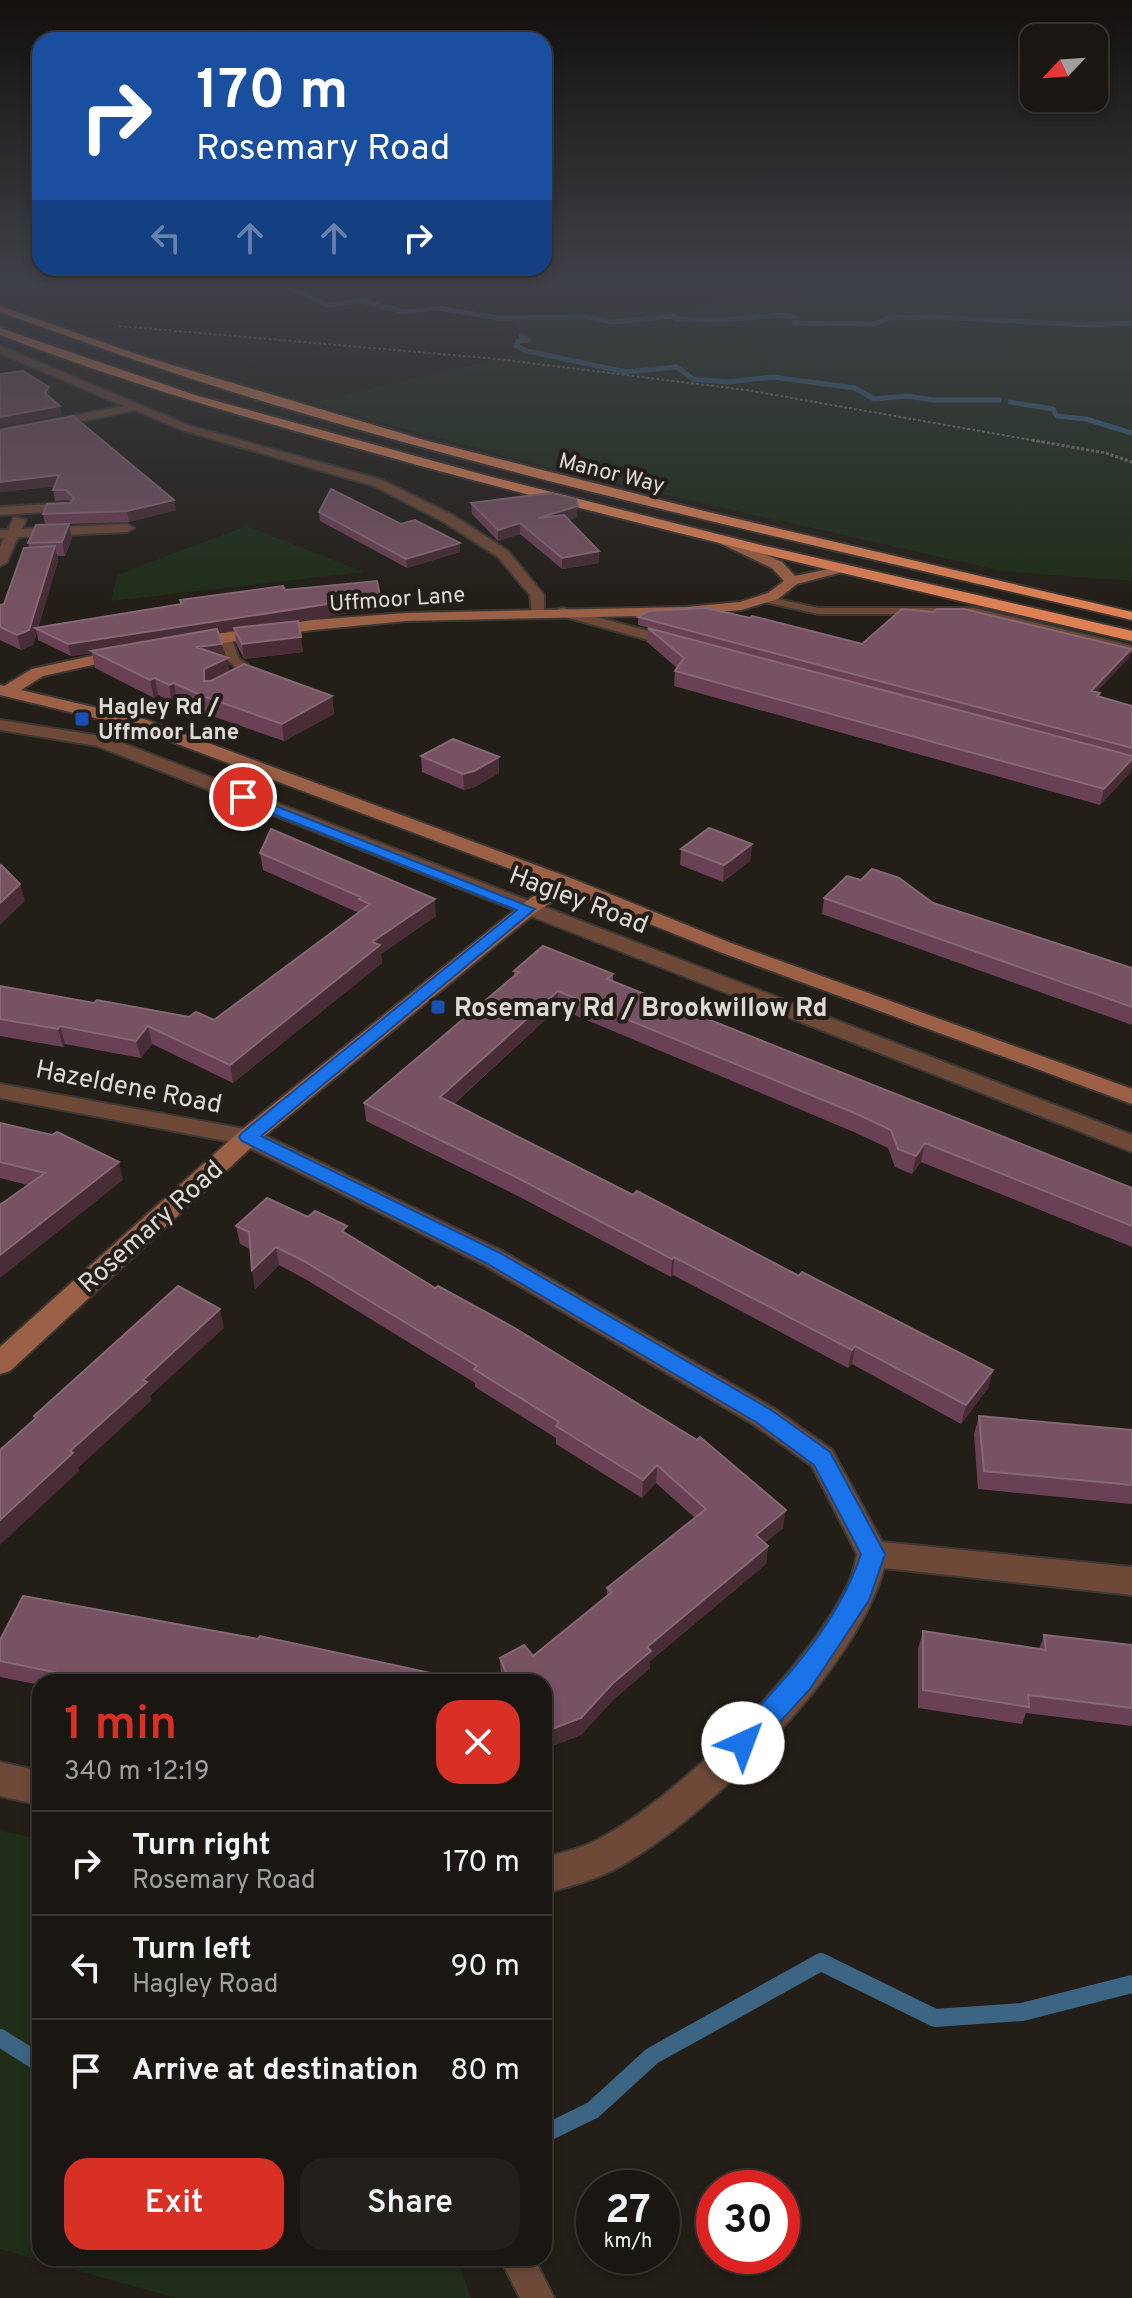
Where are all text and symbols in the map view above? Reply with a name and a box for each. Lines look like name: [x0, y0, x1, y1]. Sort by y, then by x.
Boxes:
north arrow: [1020, 24, 1108, 112]
map controls: [1020, 24, 1108, 112]
text: 170 m: [196, 58, 348, 128]
icon: right: [64, 64, 168, 168]
text: Rosemary Road: [196, 127, 450, 173]
icon: left: [144, 216, 188, 260]
icon: ahead: [228, 216, 272, 260]
icon: ahead: [312, 216, 356, 260]
icon: right: [396, 216, 440, 260]
street label: Manor Way: [556, 448, 667, 501]
street label: Uffmoor Lane: [328, 582, 466, 619]
place label: Hagley Rd / Uffmoor Lane: [98, 695, 239, 747]
marker: Hagley Rd / Uffmoor Lane: [73, 710, 91, 728]
pin: [209, 763, 277, 831]
icon: arrive: [221, 775, 265, 819]
street label: Hagley Road: [504, 860, 652, 943]
place label: Rosemary Rd / Brookwillow Rd: [454, 993, 827, 1026]
marker: Rosemary Rd / Brookwillow Rd: [429, 998, 447, 1016]
street label: Hazeldene Road: [33, 1054, 224, 1123]
street label: Rosemary Road: [72, 1154, 231, 1302]
text: 1 min: [64, 1696, 177, 1756]
button: close: [436, 1700, 520, 1784]
position arrow: [701, 1701, 785, 1785]
text: 340 m · 12:19: [64, 1756, 210, 1789]
text: Turn right: [132, 1828, 270, 1865]
icon: right: [64, 1841, 108, 1885]
text: 170 m: [442, 1845, 520, 1882]
text: Rosemary Road: [132, 1865, 316, 1898]
text: Turn left: [132, 1932, 252, 1969]
icon: left: [64, 1945, 108, 1989]
text: 90 m: [451, 1949, 520, 1986]
text: Hagley Road: [132, 1969, 278, 2002]
icon: arrive: [64, 2049, 108, 2093]
text: Arrive at destination: [132, 2053, 418, 2090]
text: 80 m: [450, 2053, 520, 2090]
button: Exit: [64, 2158, 284, 2250]
button: Share: [300, 2158, 520, 2250]
speed limit sign: 30: [696, 2170, 800, 2274]
text: 27: [605, 2187, 651, 2237]
text: km/h: [604, 2229, 652, 2255]

